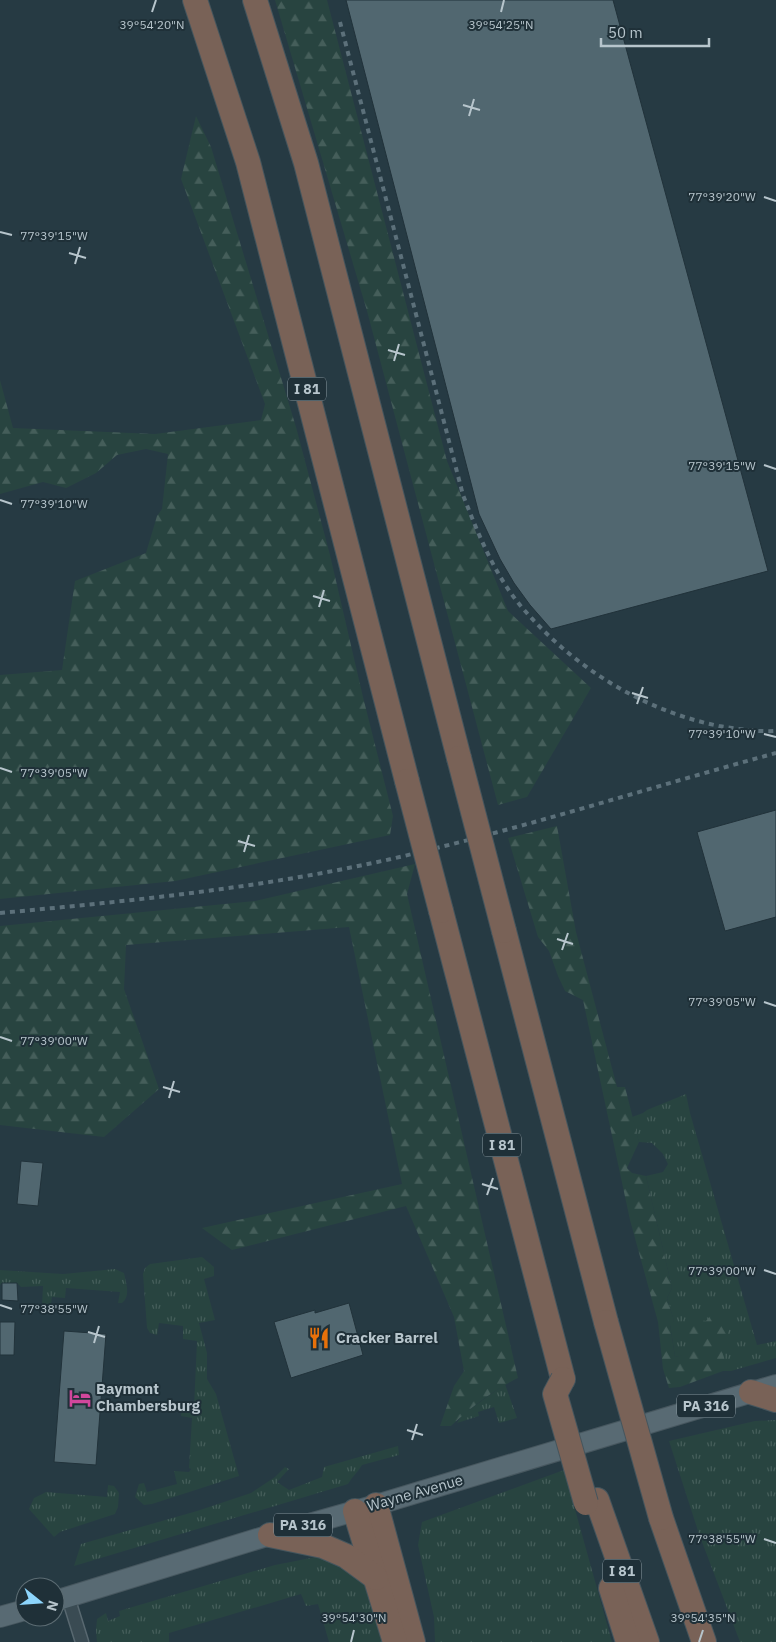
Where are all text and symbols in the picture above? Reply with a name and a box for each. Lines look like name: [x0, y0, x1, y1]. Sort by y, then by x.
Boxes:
scale bar: [601, 15, 708, 47]
text: 39°54'20"N: [119, 17, 185, 32]
text: 39°54'25"N: [468, 17, 534, 32]
text: 50 m: [608, 23, 643, 42]
text: 77°39'20"W: [688, 189, 756, 204]
text: 77°39'15"W: [20, 228, 88, 243]
road number: I 81: [288, 378, 326, 400]
text: 77°39'15"W: [688, 458, 756, 473]
text: 77°39'10"W: [20, 496, 88, 511]
text: 77°39'10"W: [688, 726, 756, 741]
text: 77°39'05"W: [20, 765, 88, 780]
text: 77°39'05"W: [688, 994, 756, 1009]
text: 77°39'00"W: [20, 1033, 88, 1048]
road number: I 81: [483, 1134, 521, 1156]
text: 77°39'00"W: [688, 1263, 756, 1278]
text: 77°38'55"W: [20, 1301, 88, 1316]
restaurant icon: Cracker Barrel: [306, 1325, 332, 1351]
place label: Cracker Barrel: [336, 1328, 438, 1347]
place label: Baymont Chambersburg: [96, 1379, 201, 1415]
hotel icon: Baymont Chambersburg: [67, 1385, 93, 1411]
road number: PA 316: [677, 1394, 735, 1418]
street label: Wayne Avenue: [365, 1470, 465, 1515]
road number: PA 316: [274, 1514, 332, 1536]
text: 77°38'55"W: [688, 1531, 756, 1546]
road number: I 81: [603, 1560, 641, 1582]
north arrow: [15, 1577, 65, 1627]
text: N: [42, 1598, 63, 1613]
text: 39°54'30"N: [321, 1610, 387, 1625]
text: 39°54'35"N: [670, 1610, 736, 1625]

